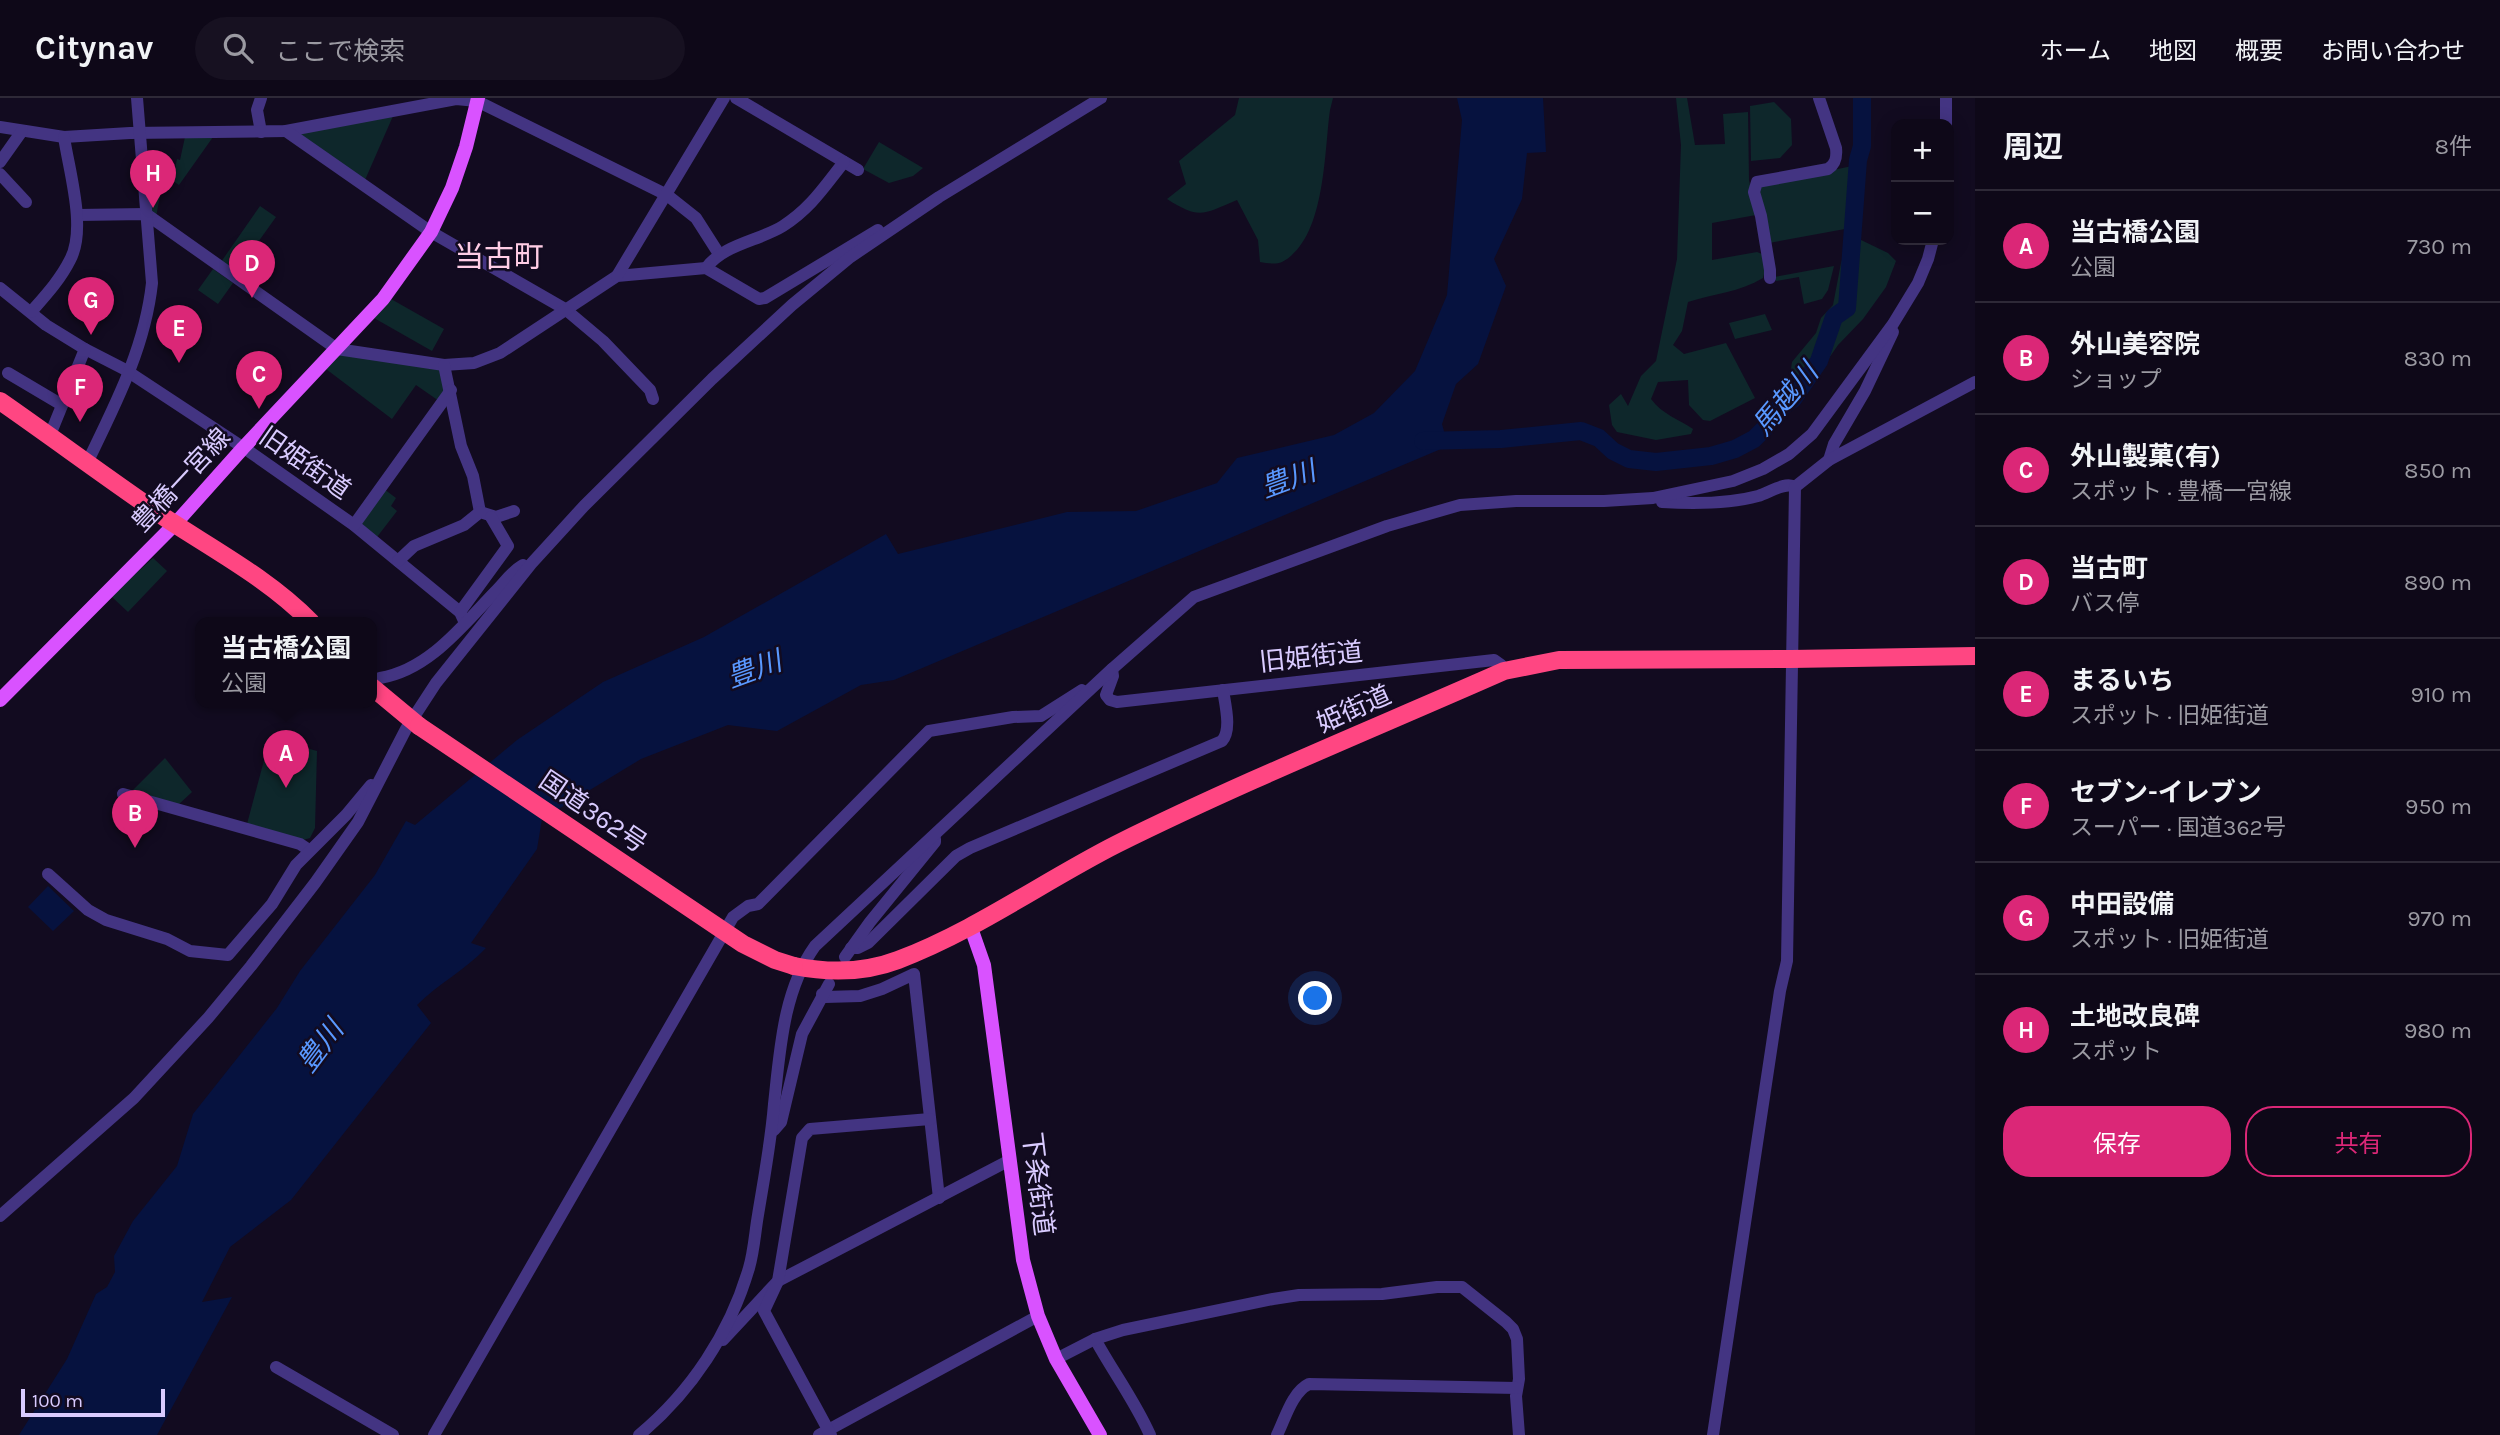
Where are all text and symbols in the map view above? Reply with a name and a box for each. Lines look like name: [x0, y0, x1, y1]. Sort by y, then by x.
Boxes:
search box: [195, 17, 685, 80]
text: Citynav: [35, 29, 153, 67]
icon: search: [219, 29, 257, 67]
text: ここで検索: [275, 36, 405, 67]
text: ホーム: [2040, 37, 2111, 65]
text: 地図: [2149, 37, 2197, 65]
text: 概要: [2235, 37, 2283, 65]
text: お問い合わせ: [2321, 37, 2465, 65]
map controls: [1891, 119, 1954, 245]
button: +: [1891, 119, 1954, 182]
text: 周辺: [2003, 129, 2063, 165]
text: 8件: [2435, 133, 2472, 160]
pin: H: [130, 150, 176, 208]
button: −: [1891, 182, 1954, 245]
text: 当古橋公園: [2070, 217, 2200, 248]
text: A: [2019, 233, 2033, 260]
text: 730 m: [2407, 233, 2472, 260]
district label: 当古町: [454, 239, 544, 275]
pin: D: [229, 240, 275, 298]
text: 公園: [2070, 254, 2116, 281]
pin: G: [68, 277, 114, 335]
pin: E: [156, 305, 202, 363]
text: 外山美容院: [2070, 329, 2200, 360]
text: B: [2019, 345, 2033, 372]
text: 830 m: [2404, 345, 2472, 372]
pin: C: [236, 351, 282, 409]
water label: 馬越川: [1745, 354, 1827, 442]
pin: F: [57, 364, 103, 422]
text: ショップ: [2070, 366, 2162, 393]
street label: 旧姫街道: [254, 420, 356, 506]
street label: 豊橋一宮線: [125, 422, 237, 538]
text: 外山製菓(有): [2070, 441, 2221, 472]
water label: 豊川: [1256, 453, 1323, 504]
text: C: [2019, 457, 2033, 484]
text: 850 m: [2404, 457, 2472, 484]
text: スポット · 豊橋一宮線: [2070, 478, 2292, 505]
text: 当古町: [2070, 553, 2148, 584]
text: D: [2018, 569, 2034, 596]
text: 890 m: [2404, 569, 2472, 596]
text: バス停: [2070, 590, 2139, 617]
popup: [195, 617, 377, 708]
text: 当古橋公園: [221, 633, 351, 664]
street label: 旧姫街道: [1258, 636, 1364, 678]
water label: 豊川: [722, 643, 789, 694]
text: まるいち: [2070, 665, 2174, 696]
text: 公園: [221, 670, 267, 697]
street label: 姫街道: [1312, 679, 1396, 739]
text: E: [2019, 681, 2033, 708]
text: 910 m: [2410, 681, 2472, 708]
text: スポット · 旧姫街道: [2070, 702, 2269, 729]
pin: A: [263, 730, 309, 788]
street label: 国道362号: [533, 765, 653, 859]
text: セブン-イレブン: [2070, 777, 2262, 808]
pin: B: [112, 790, 158, 848]
text: F: [2020, 793, 2032, 820]
text: 950 m: [2405, 793, 2472, 820]
text: スーパー · 国道362号: [2070, 814, 2286, 841]
text: 中田設備: [2070, 889, 2174, 920]
text: G: [2018, 905, 2034, 932]
text: 970 m: [2407, 905, 2472, 932]
text: スポット · 旧姫街道: [2070, 926, 2269, 953]
your location: [1298, 981, 1332, 1015]
text: 土地改良碑: [2070, 1001, 2200, 1032]
water label: 豊川: [290, 1011, 352, 1078]
text: H: [2018, 1017, 2034, 1044]
text: 980 m: [2404, 1017, 2472, 1044]
text: スポット: [2070, 1038, 2162, 1065]
button: 保存: [2003, 1106, 2231, 1177]
button: 共有: [2245, 1106, 2472, 1177]
street label: 下条街道: [1016, 1130, 1060, 1238]
scale bar: [21, 1386, 164, 1418]
text: 100 m: [32, 1390, 83, 1412]

